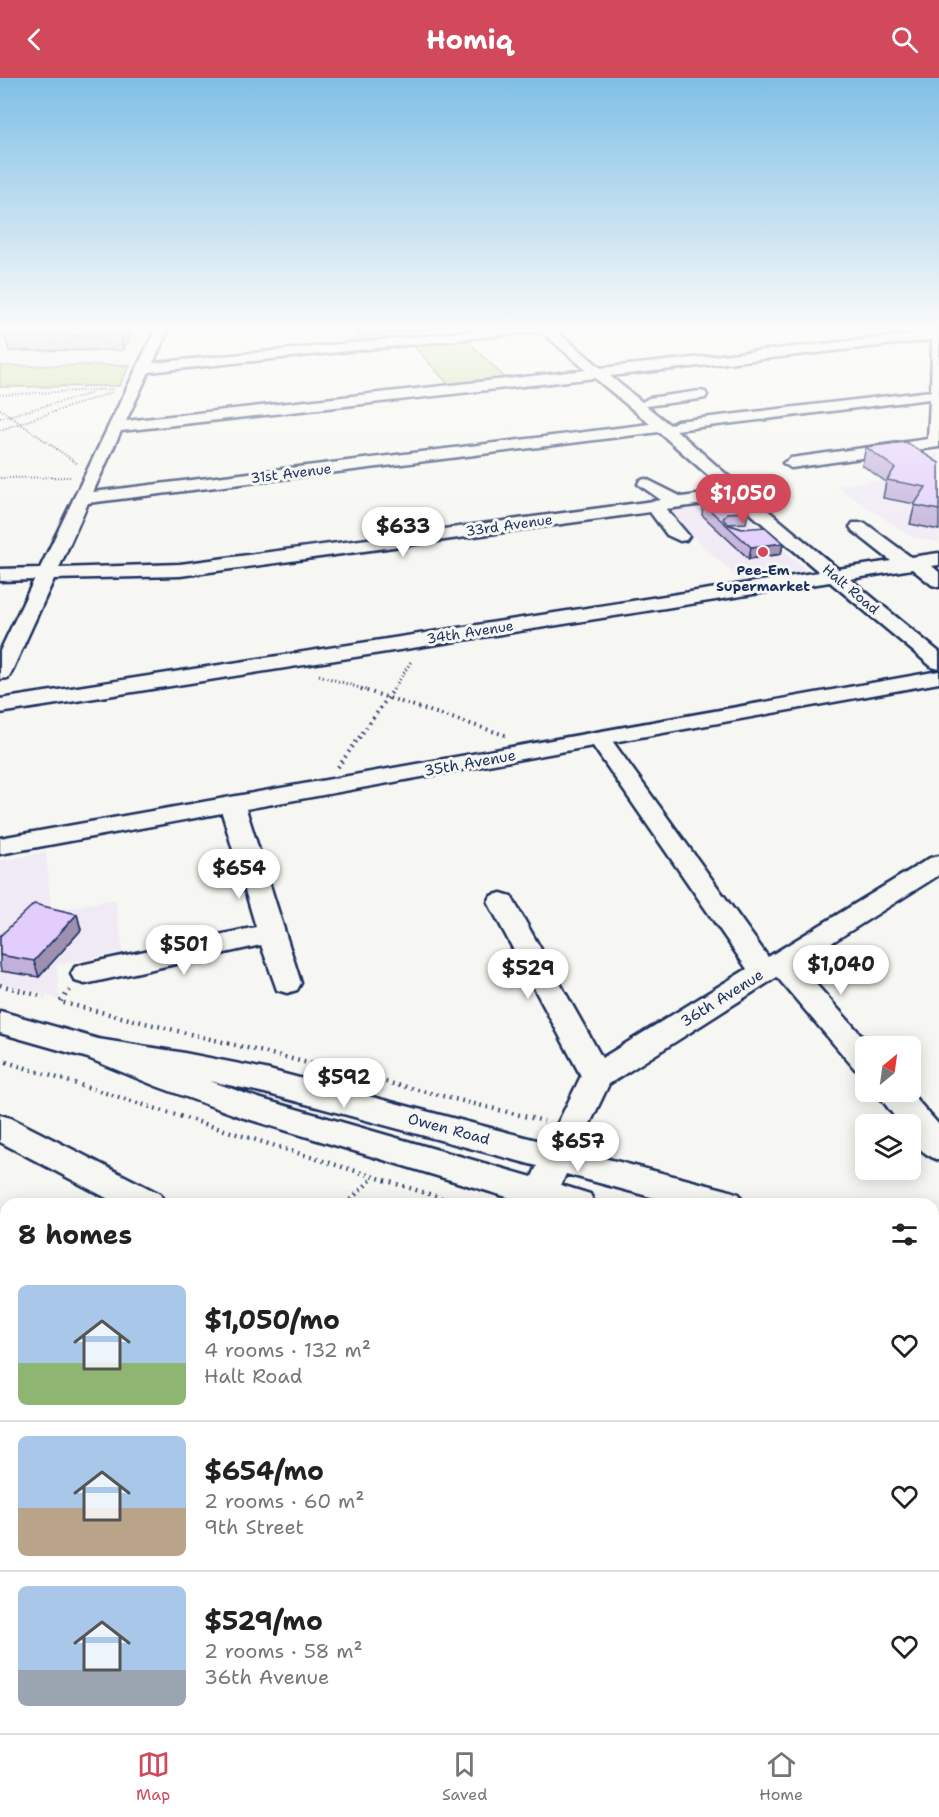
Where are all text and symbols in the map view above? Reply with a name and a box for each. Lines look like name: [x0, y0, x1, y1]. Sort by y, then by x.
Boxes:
text: Homiq: [426, 21, 513, 58]
icon: back: [18, 23, 51, 56]
icon: search: [888, 23, 921, 56]
street label: 31st Avenue: [250, 459, 333, 487]
pin: $1,050: [694, 474, 792, 525]
text: $1,050: [710, 480, 776, 506]
pin: $633: [367, 507, 439, 558]
street label: 33rd Avenue: [464, 510, 554, 540]
text: $633: [376, 513, 430, 539]
marker: Pee-Em Supermarket: [756, 545, 770, 559]
street label: Halt Road: [819, 560, 883, 618]
place label: Pee-Em Supermarket: [716, 561, 810, 595]
street label: 34th Avenue: [425, 616, 515, 648]
street label: 35th Avenue: [422, 745, 518, 781]
pin: $654: [203, 849, 275, 900]
text: $654: [212, 855, 266, 881]
pin: $501: [148, 925, 220, 976]
text: $501: [160, 931, 208, 957]
pin: $1,040: [792, 945, 890, 996]
pin: $529: [492, 949, 564, 1000]
text: $1,040: [807, 951, 875, 977]
text: $529: [502, 955, 554, 981]
street label: 36th Avenue: [677, 965, 767, 1031]
north arrow: [855, 1036, 921, 1102]
map controls: [855, 1036, 921, 1180]
pin: $592: [308, 1058, 380, 1109]
text: $592: [317, 1064, 371, 1090]
street label: Owen Road: [406, 1108, 493, 1150]
button: layers: [855, 1114, 921, 1180]
pin: $657: [542, 1122, 614, 1173]
text: $657: [551, 1128, 605, 1154]
text: 8 homes: [18, 1217, 132, 1252]
icon: filters: [888, 1218, 921, 1251]
text: $1,050/mo: [204, 1302, 340, 1337]
icon: home: [66, 1309, 138, 1381]
icon: heart: [888, 1329, 921, 1362]
text: 4 rooms · 132 m²: [204, 1337, 371, 1363]
text: Halt Road: [204, 1363, 302, 1389]
text: $654/mo: [204, 1453, 324, 1488]
icon: home: [66, 1460, 138, 1532]
icon: heart: [888, 1480, 921, 1513]
text: 2 rooms · 60 m²: [204, 1488, 364, 1514]
text: 9th Street: [204, 1514, 304, 1540]
text: $529/mo: [204, 1603, 323, 1638]
icon: home: [66, 1610, 138, 1682]
icon: heart: [888, 1630, 921, 1663]
text: 2 rooms · 58 m²: [204, 1638, 363, 1664]
text: 36th Avenue: [204, 1664, 329, 1690]
tab: Map: [136, 1748, 170, 1805]
tab: Saved: [442, 1748, 487, 1805]
tab: Home: [759, 1748, 803, 1805]

